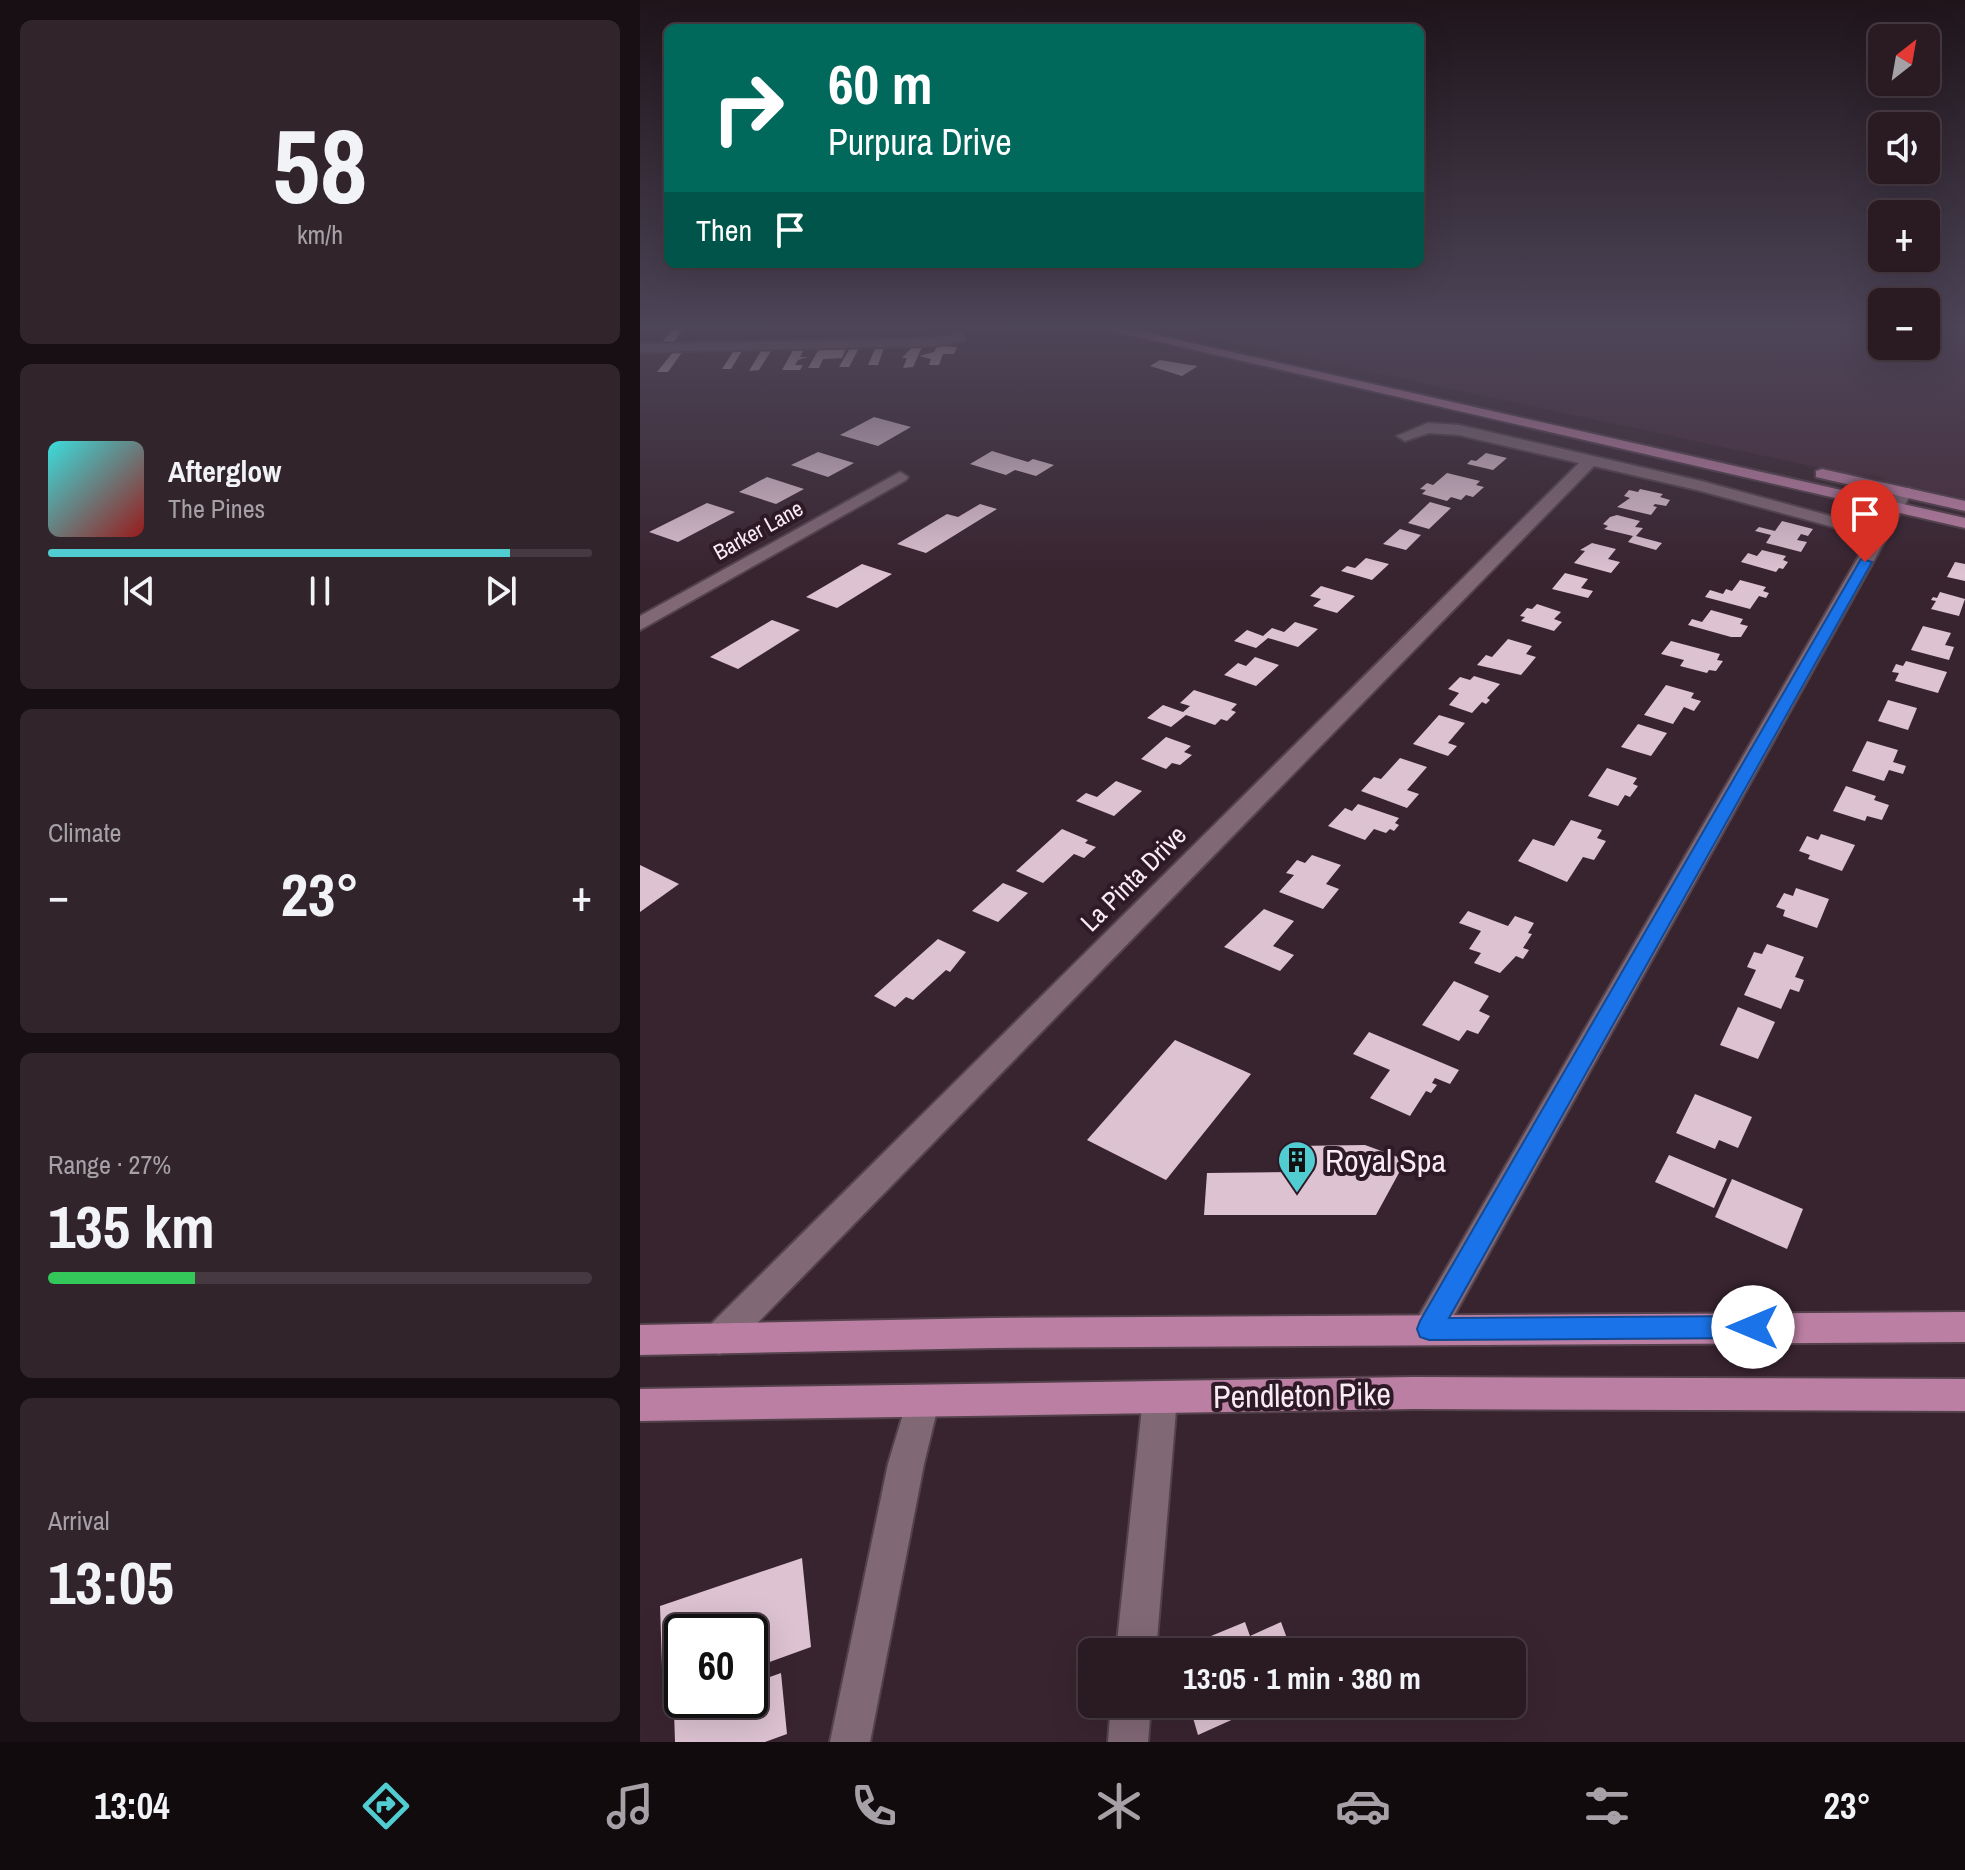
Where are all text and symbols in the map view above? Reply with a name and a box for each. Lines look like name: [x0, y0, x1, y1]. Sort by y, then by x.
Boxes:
north arrow: [1868, 24, 1940, 96]
map controls: [1868, 24, 1940, 360]
text: 60 m: [828, 46, 933, 121]
icon: right: [696, 56, 800, 160]
text: 58: [273, 95, 367, 235]
button: sound: [1868, 112, 1940, 184]
text: Purpura Drive: [828, 118, 1012, 166]
button: +: [1868, 200, 1940, 272]
icon: arrive: [768, 208, 812, 252]
text: Then: [696, 210, 752, 250]
text: km/h: [297, 217, 343, 252]
button: −: [1868, 288, 1940, 360]
text: Afterglow: [168, 451, 281, 491]
pin: [1831, 480, 1899, 562]
text: The Pines: [168, 491, 265, 526]
icon: arrive: [1843, 492, 1887, 536]
street label: Barker Lane: [708, 493, 808, 567]
icon: previous: [117, 569, 161, 613]
icon: pause: [298, 569, 342, 613]
icon: next: [479, 569, 523, 613]
text: Climate: [48, 815, 121, 850]
street label: La Pinta Drive: [1072, 817, 1194, 939]
text: 23°: [281, 854, 359, 935]
text: −: [48, 865, 69, 925]
text: +: [571, 865, 592, 925]
building icon: Royal Spa: [1276, 1139, 1318, 1194]
place label: Royal Spa: [1325, 1139, 1446, 1182]
text: Range · 27%: [48, 1147, 171, 1182]
text: 135 km: [48, 1186, 215, 1267]
position arrow: [1711, 1285, 1795, 1369]
street label: Pendleton Pike: [1213, 1372, 1391, 1418]
text: Arrival: [48, 1503, 110, 1538]
text: 13:05: [48, 1542, 174, 1623]
speed limit sign: 60: [664, 1614, 768, 1718]
text: 13:05 · 1 min · 380 m: [1183, 1658, 1421, 1698]
icon: directions: [358, 1778, 414, 1834]
icon: music: [602, 1778, 658, 1834]
icon: phone: [846, 1778, 902, 1834]
icon: climate: [1091, 1778, 1147, 1834]
icon: car: [1335, 1778, 1391, 1834]
icon: filters: [1579, 1778, 1635, 1834]
text: 13:04: [94, 1782, 170, 1830]
text: 23°: [1824, 1782, 1871, 1830]

